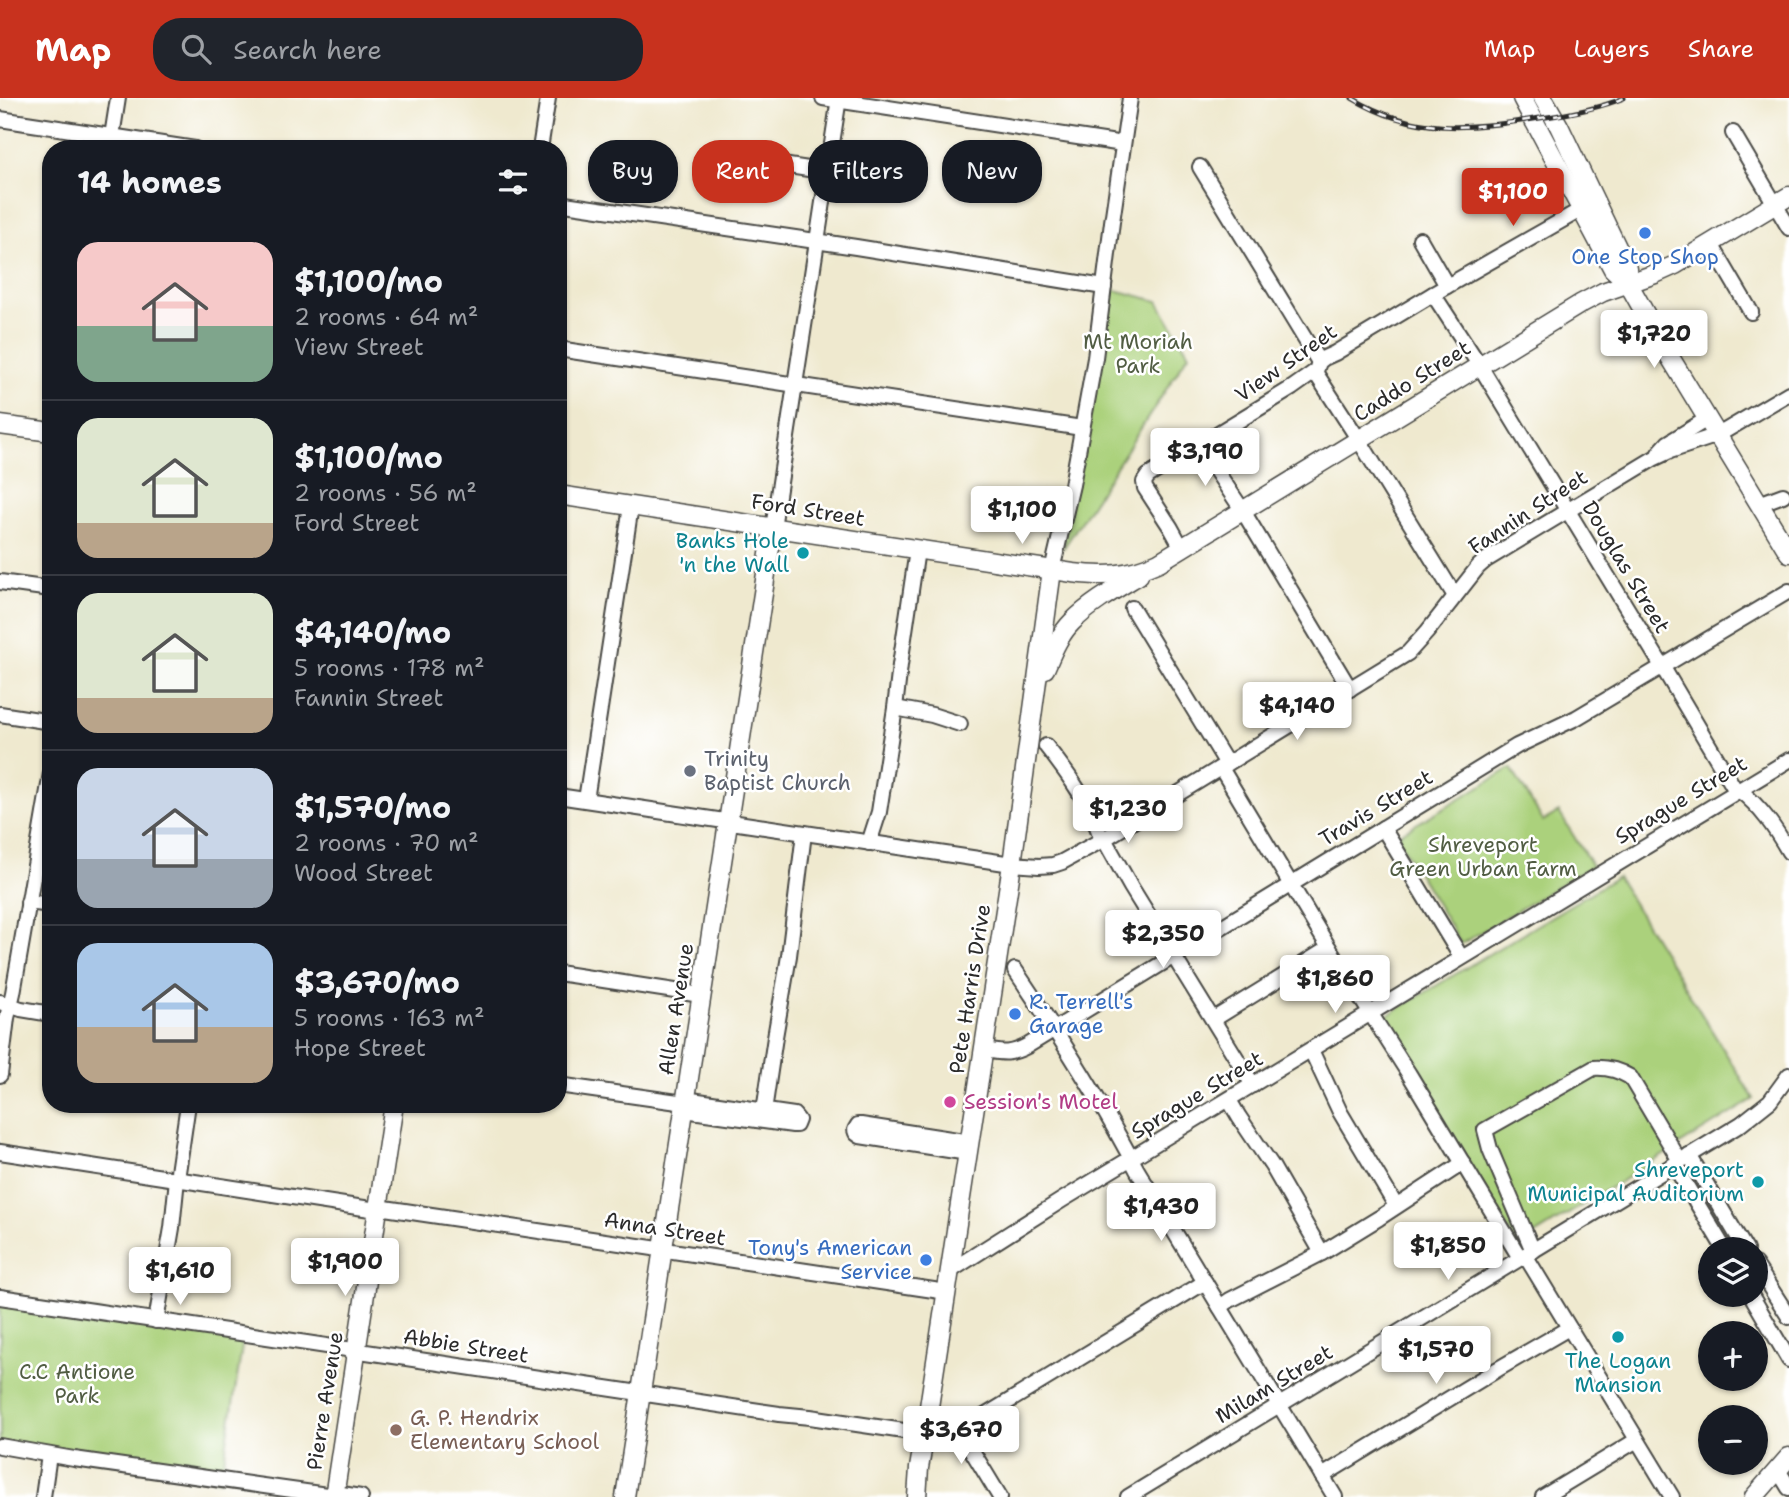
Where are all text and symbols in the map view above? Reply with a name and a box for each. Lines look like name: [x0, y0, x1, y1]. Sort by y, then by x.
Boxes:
search box: [153, 18, 643, 81]
text: Map: [35, 27, 111, 72]
icon: search: [177, 30, 215, 68]
text: Search here: [233, 32, 382, 67]
text: Map: [1484, 33, 1535, 65]
text: Layers: [1573, 33, 1650, 65]
text: Share: [1688, 33, 1754, 65]
chip: Buy: [588, 140, 678, 203]
chip: Rent: [692, 140, 794, 203]
chip: Filters: [808, 140, 928, 203]
chip: New: [942, 140, 1042, 203]
text: 14 homes: [77, 162, 222, 203]
icon: filters: [494, 163, 532, 201]
pin: $1,100: [1456, 169, 1570, 228]
text: $1,100: [1478, 176, 1548, 206]
marker: One Stop Shop: [1637, 225, 1653, 241]
place label: One Stop Shop: [1571, 243, 1719, 271]
text: $1,100/mo: [294, 261, 443, 302]
icon: home: [133, 270, 217, 354]
text: 2 rooms · 64 m²: [294, 302, 478, 332]
pin: $1,720: [1597, 310, 1711, 370]
street label: View Street: [1229, 318, 1343, 408]
text: $1,720: [1617, 318, 1691, 348]
park label: Mt Moriah Park: [1083, 328, 1193, 380]
text: View Street: [294, 332, 424, 362]
street label: Caddo Street: [1348, 334, 1476, 428]
pin: $3,190: [1148, 428, 1262, 488]
text: $3,190: [1166, 436, 1244, 466]
text: $1,100/mo: [294, 437, 443, 478]
icon: home: [133, 446, 217, 530]
street label: Fannin Street: [1463, 463, 1593, 561]
text: 2 rooms · 56 m²: [294, 478, 477, 508]
pin: $1,100: [965, 486, 1079, 546]
street label: Ford Street: [749, 487, 867, 533]
text: $1,100: [987, 494, 1057, 524]
street label: Douglas Street: [1575, 496, 1677, 638]
text: Ford Street: [294, 508, 420, 538]
place label: Banks Hole 'n the Wall: [676, 527, 790, 579]
marker: Banks Hole 'n the Wall: [795, 545, 811, 561]
text: $4,140/mo: [294, 612, 451, 653]
icon: home: [133, 621, 217, 705]
text: 5 rooms · 178 m²: [294, 653, 485, 683]
pin: $4,140: [1240, 682, 1354, 742]
text: Fannin Street: [294, 683, 444, 713]
text: $4,140: [1259, 690, 1335, 720]
place label: Trinity Baptist Church: [704, 745, 851, 797]
street label: Sprague Street: [1610, 749, 1752, 851]
marker: Trinity Baptist Church: [682, 763, 698, 779]
street label: Travis Street: [1314, 763, 1438, 853]
pin: $1,230: [1071, 786, 1185, 845]
text: $1,570/mo: [294, 787, 451, 828]
text: $1,230: [1089, 793, 1167, 823]
icon: home: [133, 796, 217, 880]
text: 2 rooms · 70 m²: [294, 828, 479, 858]
park label: Shreveport Green Urban Farm: [1389, 831, 1577, 883]
text: Wood Street: [294, 858, 433, 888]
street label: Pete Harris Drive: [943, 902, 997, 1076]
pin: $2,350: [1106, 910, 1220, 970]
text: $2,350: [1121, 918, 1205, 948]
street label: Allen Avenue: [652, 941, 700, 1077]
pin: $1,860: [1278, 956, 1392, 1015]
text: $3,670/mo: [294, 962, 460, 1003]
text: $1,860: [1296, 963, 1374, 993]
icon: home: [133, 971, 217, 1055]
place label: R. Terrell's Garage: [1029, 988, 1133, 1040]
text: 5 rooms · 163 m²: [294, 1003, 485, 1033]
marker: R. Terrell's Garage: [1007, 1006, 1023, 1022]
text: Hope Street: [294, 1033, 426, 1063]
street label: Sprague Street: [1126, 1044, 1268, 1146]
place label: Session's Motel: [964, 1088, 1118, 1116]
marker: Session's Motel: [942, 1094, 958, 1110]
place label: Shreveport Municipal Auditorium: [1527, 1156, 1744, 1208]
marker: Shreveport Municipal Auditorium: [1750, 1174, 1766, 1190]
pin: $1,430: [1104, 1184, 1218, 1243]
text: $1,430: [1123, 1191, 1199, 1221]
street label: Anna Street: [602, 1206, 728, 1252]
pin: $1,850: [1391, 1222, 1505, 1282]
text: $1,850: [1410, 1230, 1486, 1260]
place label: Tony's American Service: [748, 1234, 912, 1286]
map controls: [1698, 1237, 1768, 1475]
button: layers: [1698, 1237, 1768, 1307]
pin: $1,900: [288, 1238, 402, 1298]
text: $1,900: [307, 1246, 383, 1276]
pin: $1,610: [123, 1248, 237, 1307]
marker: Tony's American Service: [918, 1252, 934, 1268]
text: $1,610: [145, 1255, 215, 1285]
button: +: [1698, 1321, 1768, 1391]
street label: Abbie Street: [402, 1322, 530, 1370]
pin: $1,570: [1379, 1326, 1493, 1386]
marker: The Logan Mansion: [1610, 1329, 1626, 1345]
street label: Pierre Avenue: [300, 1330, 350, 1472]
text: $1,570: [1398, 1334, 1474, 1364]
street label: Milam Street: [1210, 1338, 1338, 1430]
place label: The Logan Mansion: [1565, 1347, 1671, 1399]
park label: C.C Antione Park: [19, 1358, 135, 1410]
place label: G. P. Hendrix Elementary School: [410, 1404, 600, 1456]
button: −: [1698, 1405, 1768, 1475]
pin: $3,670: [904, 1406, 1018, 1466]
text: $3,670: [919, 1414, 1003, 1444]
marker: G. P. Hendrix Elementary School: [388, 1422, 404, 1438]

